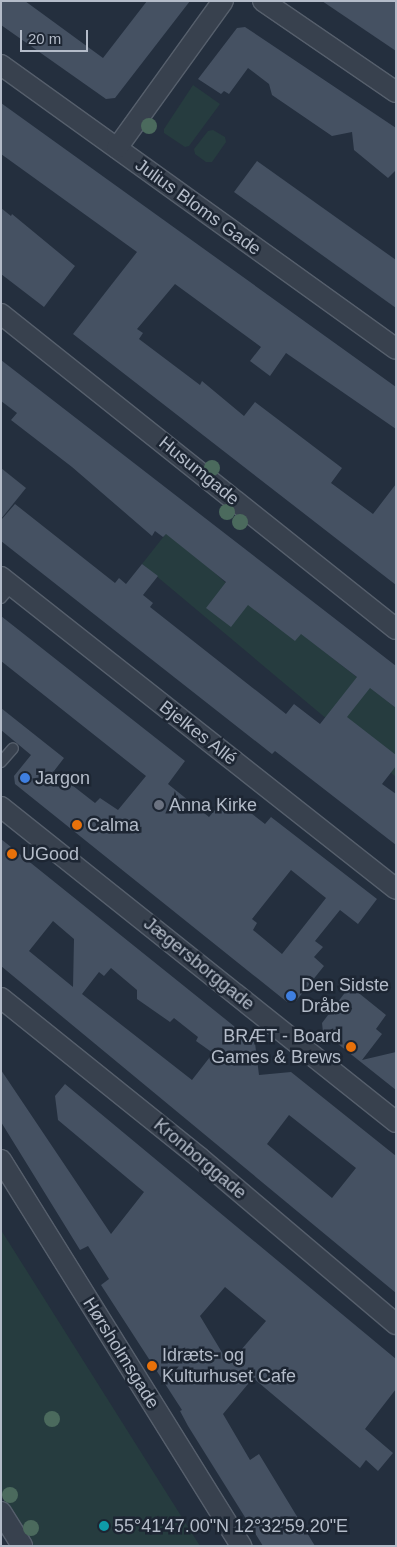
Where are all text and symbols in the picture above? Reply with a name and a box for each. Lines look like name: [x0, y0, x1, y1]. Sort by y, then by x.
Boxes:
scale bar: [22, 20, 90, 52]
text: 20 m: [28, 30, 61, 47]
street label: Julius Bloms Gade: [131, 154, 265, 260]
street label: Husumgade: [154, 432, 244, 510]
street label: Bjelkes Allé: [155, 696, 241, 770]
place label: Jargon: [35, 767, 90, 789]
marker: Jargon: [19, 772, 31, 784]
place label: Anna Kirke: [169, 794, 257, 816]
marker: Anna Kirke: [153, 799, 165, 811]
place label: Calma: [87, 814, 139, 836]
marker: Calma: [71, 819, 83, 831]
place label: UGood: [22, 843, 79, 865]
marker: UGood: [6, 848, 18, 860]
street label: Jægersborggade: [139, 913, 259, 1015]
place label: Den Sidste Dråbe: [301, 975, 389, 1018]
marker: Den Sidste Dråbe: [285, 990, 297, 1002]
place label: BRÆT - Board Games & Brews: [211, 1026, 341, 1068]
marker: BRÆT - Board Games & Brews: [345, 1041, 357, 1053]
street label: Kronborggade: [149, 1114, 251, 1204]
street label: Hørsholmsgade: [78, 1293, 164, 1413]
place label: Idræts- og Kulturhuset Cafe: [162, 1345, 296, 1388]
marker: Idræts- og Kulturhuset Cafe: [146, 1360, 158, 1372]
place label: 55°41′47.00"N 12°32′59.20"E: [114, 1515, 348, 1537]
marker: 55°41′47.00"N 12°32′59.20"E: [98, 1520, 110, 1532]

